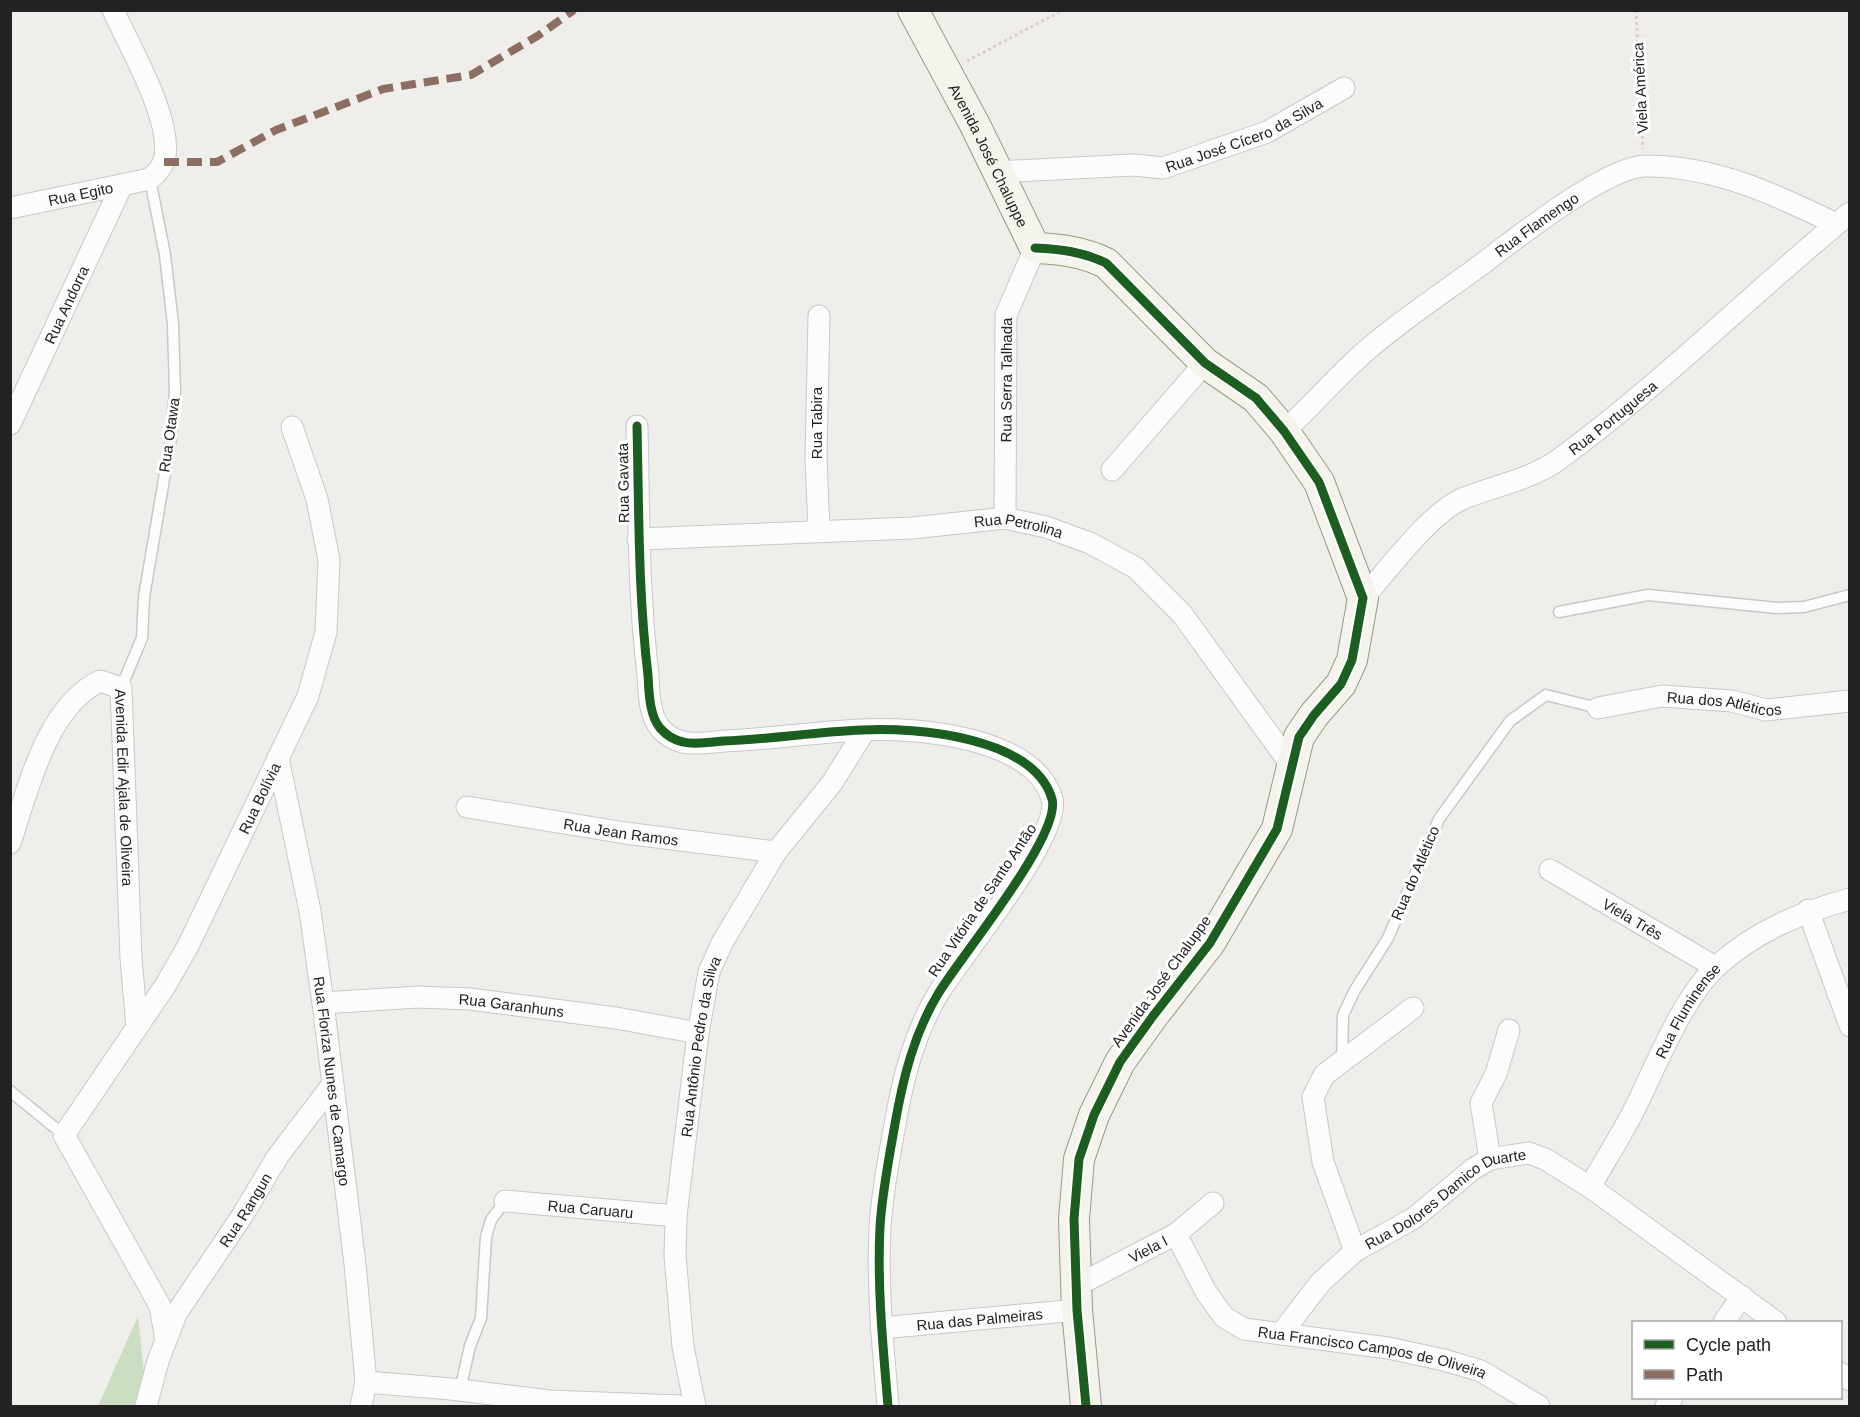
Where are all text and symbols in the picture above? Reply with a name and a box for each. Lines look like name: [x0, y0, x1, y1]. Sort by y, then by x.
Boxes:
street label: Viela América: [1629, 41, 1651, 134]
street label: Avenida José Chaluppe: [946, 81, 1032, 230]
street label: Rua José Cícero da Silva: [1163, 93, 1326, 175]
street label: Rua Egito: [47, 178, 115, 208]
street label: Rua Flamengo: [1491, 189, 1581, 260]
street label: Rua Andorra: [40, 262, 92, 346]
street label: Rua Serra Talhada: [997, 317, 1014, 442]
street label: Rua Portuguesa: [1565, 376, 1661, 458]
street label: Rua Tabira: [808, 386, 825, 459]
street label: Rua Otawa: [155, 396, 183, 473]
street label: Rua Gavata: [614, 442, 632, 523]
street label: Rua Petrolina: [973, 509, 1066, 541]
street label: Rua dos Atléticos: [1666, 688, 1782, 718]
street label: Avenida Edir Ajala de Oliveira: [113, 689, 137, 887]
street label: Rua Bolívia: [235, 759, 284, 836]
street label: Rua Jean Ramos: [562, 815, 679, 848]
street label: Rua Vitória de Santo Antão: [924, 820, 1040, 980]
street label: Rua do Atlético: [1387, 823, 1443, 923]
street label: Viela Três: [1600, 894, 1666, 943]
street label: Avenida José Chaluppe: [1108, 912, 1214, 1050]
street label: Rua Antônio Pedro da Silva: [677, 952, 724, 1138]
street label: Rua Fluminense: [1651, 959, 1724, 1061]
street label: Rua Floriza Nunes de Camargo: [311, 975, 354, 1187]
street label: Rua Garanhuns: [458, 990, 565, 1020]
street label: Rua Dolores Damico Duarte: [1362, 1145, 1527, 1252]
street label: Rua Rangun: [215, 1170, 275, 1250]
street label: Rua Caruaru: [547, 1196, 634, 1221]
street label: Viela I: [1126, 1232, 1170, 1266]
street label: Rua das Palmeiras: [916, 1305, 1043, 1333]
legend: [1632, 1321, 1842, 1399]
street label: Rua Francisco Campos de Oliveira: [1257, 1322, 1491, 1382]
text: Cycle path: [1686, 1335, 1771, 1355]
text: Path: [1686, 1365, 1723, 1385]

